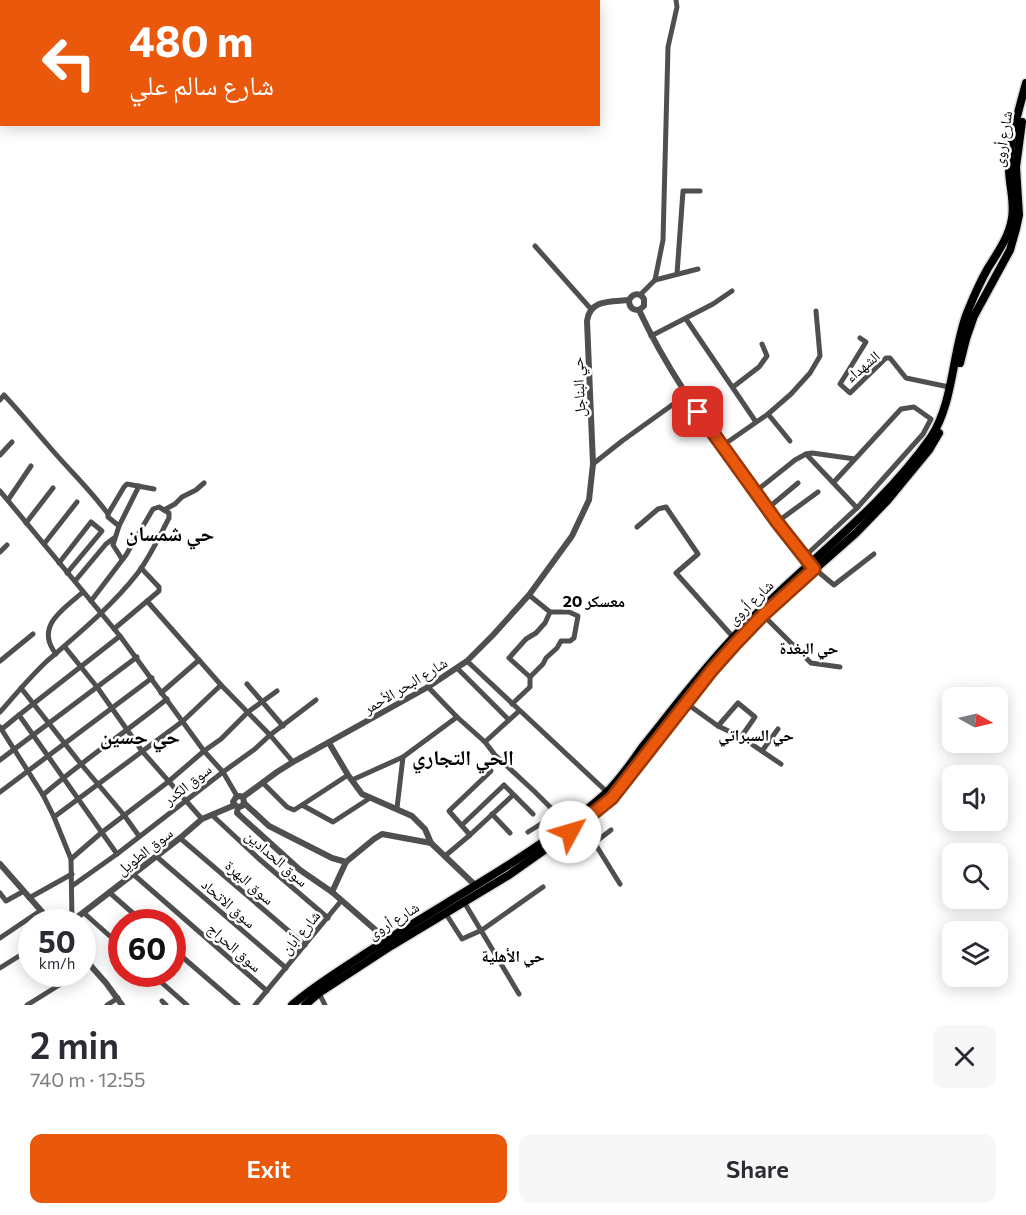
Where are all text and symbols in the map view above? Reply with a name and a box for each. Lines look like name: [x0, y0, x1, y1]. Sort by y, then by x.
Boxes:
text: 480 m: [129, 14, 253, 66]
icon: left: [30, 24, 108, 102]
text: شارع سالم علي: [129, 68, 274, 101]
street label: شارع أروى: [989, 109, 1017, 169]
street label: الشهداء: [841, 346, 884, 386]
street label: حي البناجل: [567, 356, 592, 418]
pin: [672, 386, 723, 437]
icon: arrive: [681, 395, 714, 428]
district label: حي شمسان: [126, 520, 214, 550]
street label: شارع أروى: [723, 576, 778, 630]
district label: معسكر 20: [563, 591, 625, 610]
district label: حي البغدة: [780, 638, 838, 660]
street label: شارع البحر الأحمر: [359, 653, 451, 719]
north arrow: [942, 687, 1008, 753]
map controls: [942, 687, 1008, 987]
district label: حي حسين: [100, 723, 180, 753]
district label: حي السبراتي: [718, 725, 794, 747]
district label: الحي التجاري: [412, 744, 514, 774]
street label: سوق الكدر: [159, 760, 216, 811]
button: sound: [942, 765, 1008, 831]
position arrow: [538, 800, 602, 864]
street label: سوق الطويل: [112, 823, 177, 880]
street label: سوق الحدادين: [241, 826, 312, 892]
button: search: [942, 843, 1008, 909]
street label: سوق البهرة: [221, 856, 278, 910]
street label: سوق الاتحاد: [197, 875, 260, 933]
street label: شارع أروى: [364, 897, 423, 944]
street label: شارع أبان: [276, 906, 325, 959]
speed limit sign: 60: [108, 909, 186, 987]
street label: سوق الحراج: [203, 919, 266, 977]
button: layers: [942, 921, 1008, 987]
text: 50: [38, 922, 76, 959]
district label: حي الأهلية: [481, 946, 545, 968]
text: km/h: [39, 954, 75, 972]
text: 2 min: [30, 1022, 119, 1066]
button: close: [933, 1025, 996, 1088]
text: 740 m · 12:55: [30, 1067, 145, 1091]
button: Exit: [30, 1134, 507, 1203]
button: Share: [519, 1134, 996, 1203]

